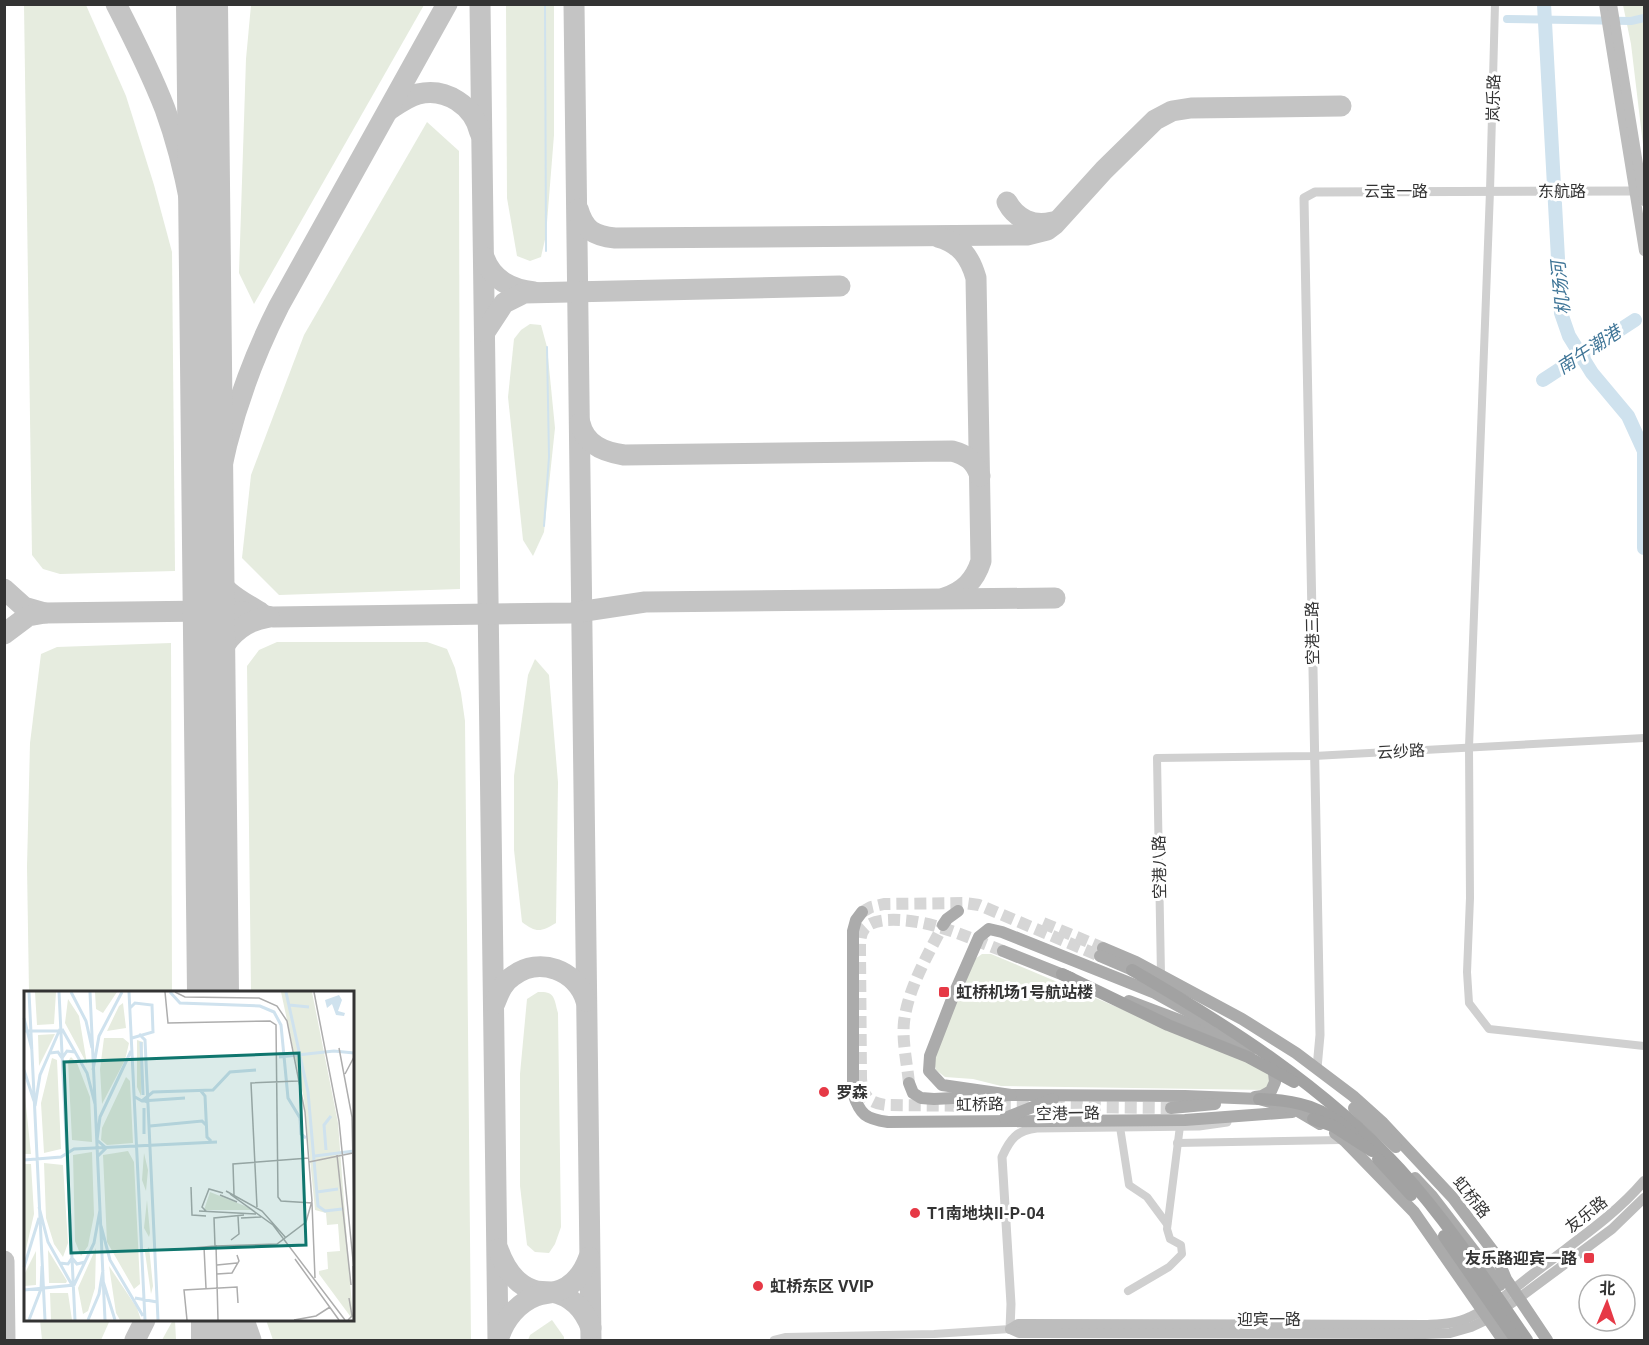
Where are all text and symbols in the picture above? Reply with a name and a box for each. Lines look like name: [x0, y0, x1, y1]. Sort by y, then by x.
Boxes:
street label: 岚乐路: [1484, 74, 1503, 122]
street label: 云宝一路: [1364, 182, 1428, 201]
street label: 东航路: [1538, 182, 1586, 201]
water label: 机场河: [1547, 257, 1574, 316]
water label: 南午潮港: [1553, 320, 1627, 378]
street label: 空港三路: [1302, 601, 1323, 665]
street label: 云纱路: [1377, 741, 1425, 762]
street label: 空港八路: [1149, 835, 1170, 899]
place label: 虹桥机场1号航站楼: [956, 983, 1093, 1002]
marker: 虹桥机场1号航站楼: [937, 985, 951, 999]
inset map: [24, 991, 354, 1321]
place label: 罗森: [836, 1083, 868, 1102]
marker: 罗森: [817, 1085, 831, 1099]
street label: 虹桥路: [956, 1095, 1004, 1114]
street label: 空港一路: [1036, 1103, 1100, 1124]
street label: 虹桥路: [1449, 1173, 1494, 1222]
street label: 友乐路: [1562, 1192, 1611, 1237]
place label: T1南地块II-P-04: [927, 1204, 1045, 1223]
marker: T1南地块II-P-04: [908, 1206, 922, 1220]
place label: 友乐路迎宾一路: [1465, 1249, 1577, 1268]
marker: 友乐路迎宾一路: [1582, 1251, 1596, 1265]
north arrow: [1577, 1273, 1637, 1333]
place label: 虹桥东区 VVIP: [770, 1277, 874, 1296]
marker: 虹桥东区 VVIP: [751, 1279, 765, 1293]
text: 北: [1599, 1279, 1616, 1298]
street label: 迎宾一路: [1237, 1310, 1301, 1329]

